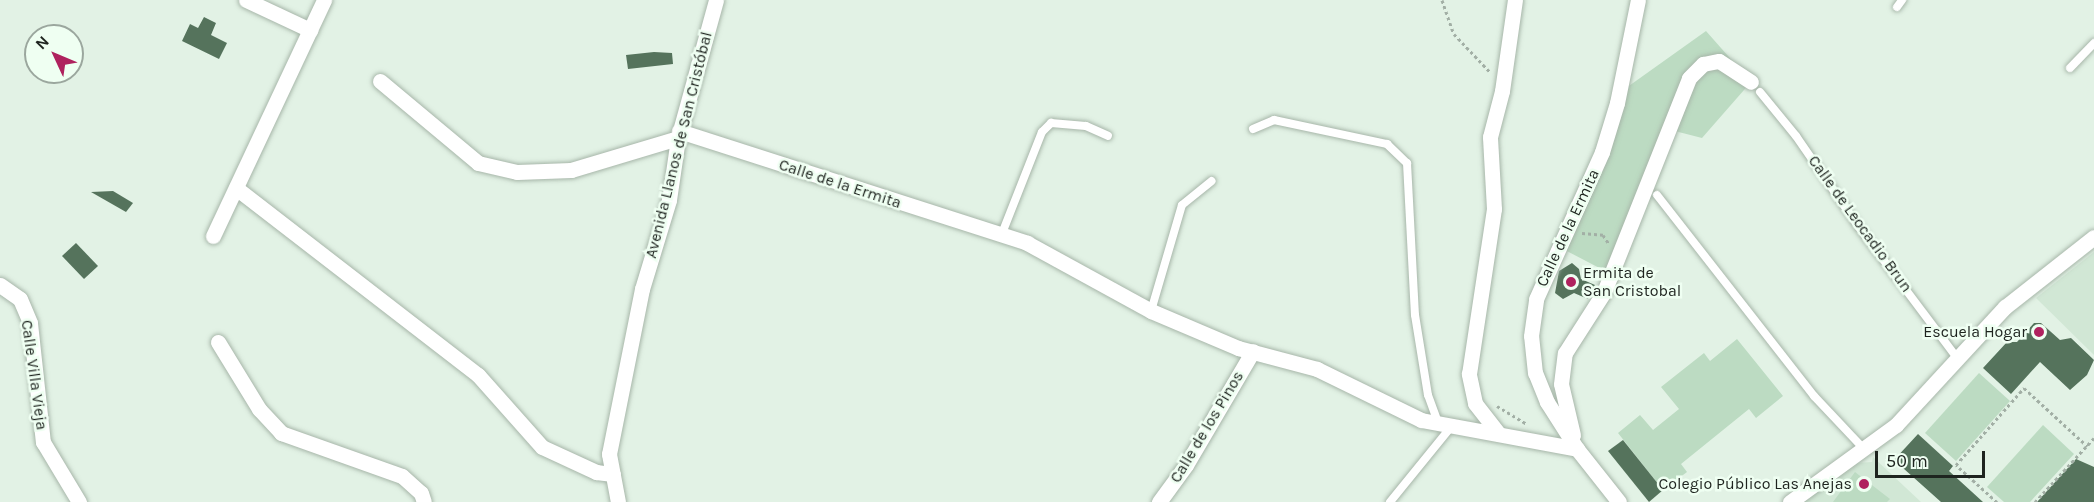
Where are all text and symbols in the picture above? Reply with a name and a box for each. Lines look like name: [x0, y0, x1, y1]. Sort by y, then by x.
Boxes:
north arrow: [24, 24, 84, 84]
street label: Avenida Llanos de San Cristóbal: [642, 30, 716, 260]
text: N: [31, 32, 53, 53]
street label: Calle de Leocadio Brun: [1804, 152, 1916, 296]
street label: Calle de la Ermita: [776, 155, 904, 213]
street label: Calle de la Ermita: [1532, 166, 1604, 290]
place label: Ermita de San Cristobal: [1583, 263, 1681, 301]
marker: Ermita de San Cristobal: [1564, 275, 1578, 289]
street label: Calle Villa Vieja: [17, 319, 51, 431]
place label: Escuela Hogar: [1923, 322, 2027, 342]
marker: Escuela Hogar: [2032, 325, 2046, 339]
street label: Calle de los Pinos: [1166, 368, 1248, 486]
scale bar: [1878, 439, 1988, 477]
text: 50 m: [1886, 450, 1928, 472]
place label: Colegio Público Las Anejas: [1659, 474, 1852, 494]
marker: Colegio Público Las Anejas: [1857, 477, 1871, 491]

